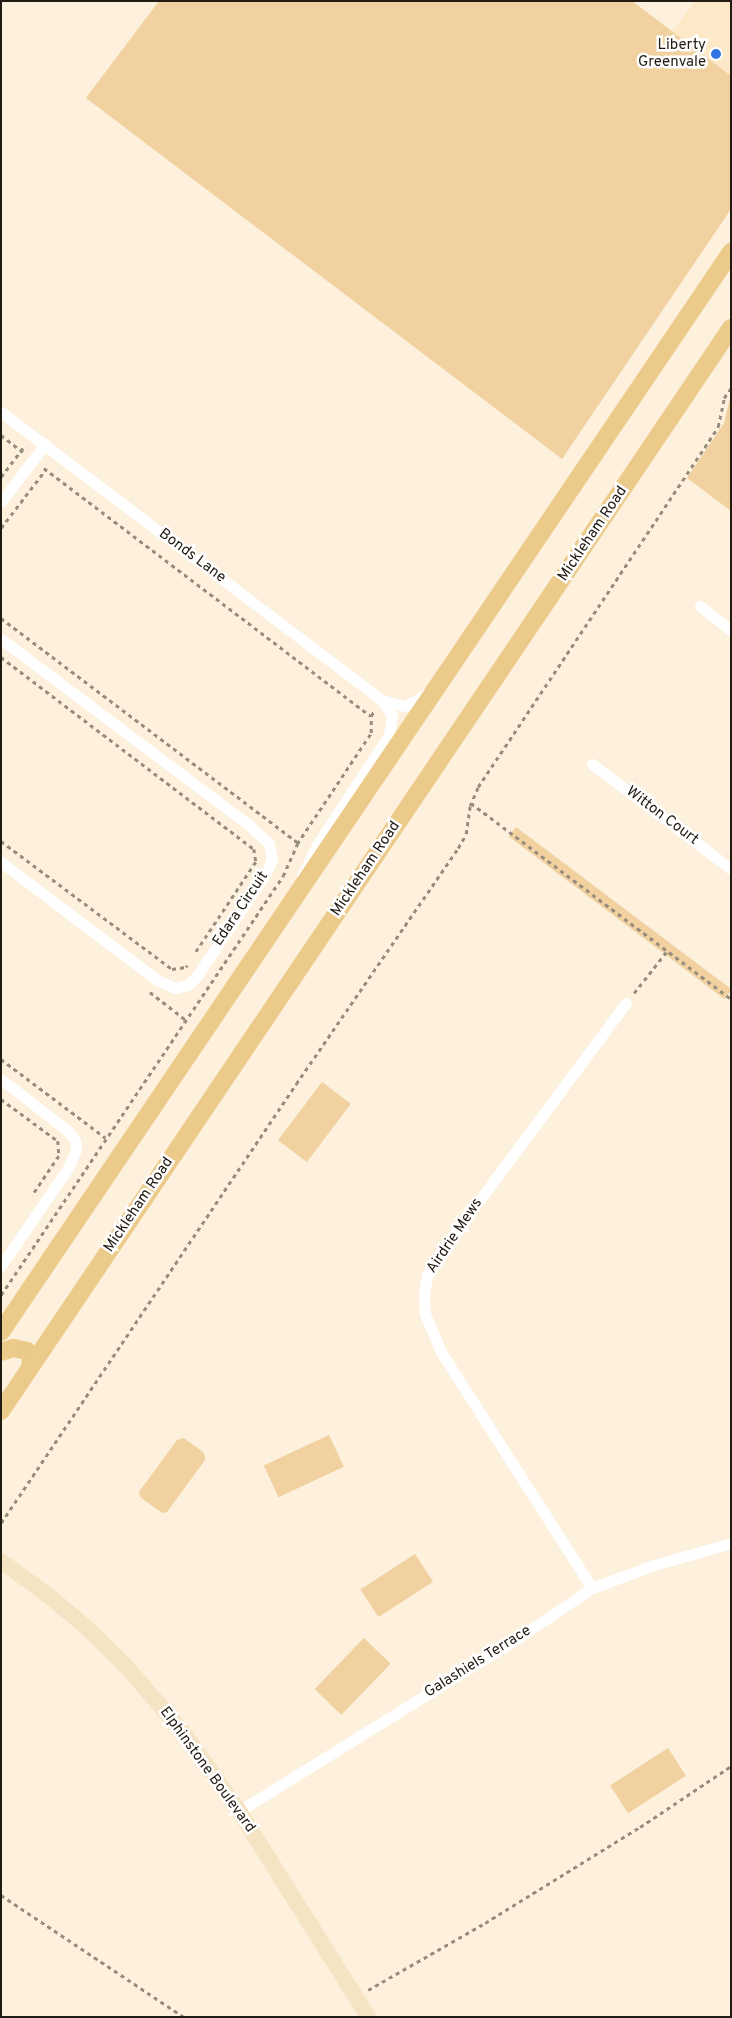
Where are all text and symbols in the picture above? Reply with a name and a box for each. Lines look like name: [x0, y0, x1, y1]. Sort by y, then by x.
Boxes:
place label: Liberty Greenvale: [638, 36, 706, 71]
marker: Liberty Greenvale: [710, 48, 722, 60]
street label: Mickleham Road: [555, 483, 631, 585]
street label: Bonds Lane: [155, 525, 229, 587]
street label: Witton Court: [622, 783, 702, 849]
street label: Mickleham Road: [328, 818, 404, 920]
street label: Edara Circuit: [209, 868, 273, 950]
street label: Mickleham Road: [101, 1154, 177, 1256]
street label: Airdrie Mews: [423, 1195, 487, 1277]
street label: Galashiels Terrace: [421, 1622, 535, 1702]
street label: Elphinstone Boulevard: [155, 1704, 259, 1836]

